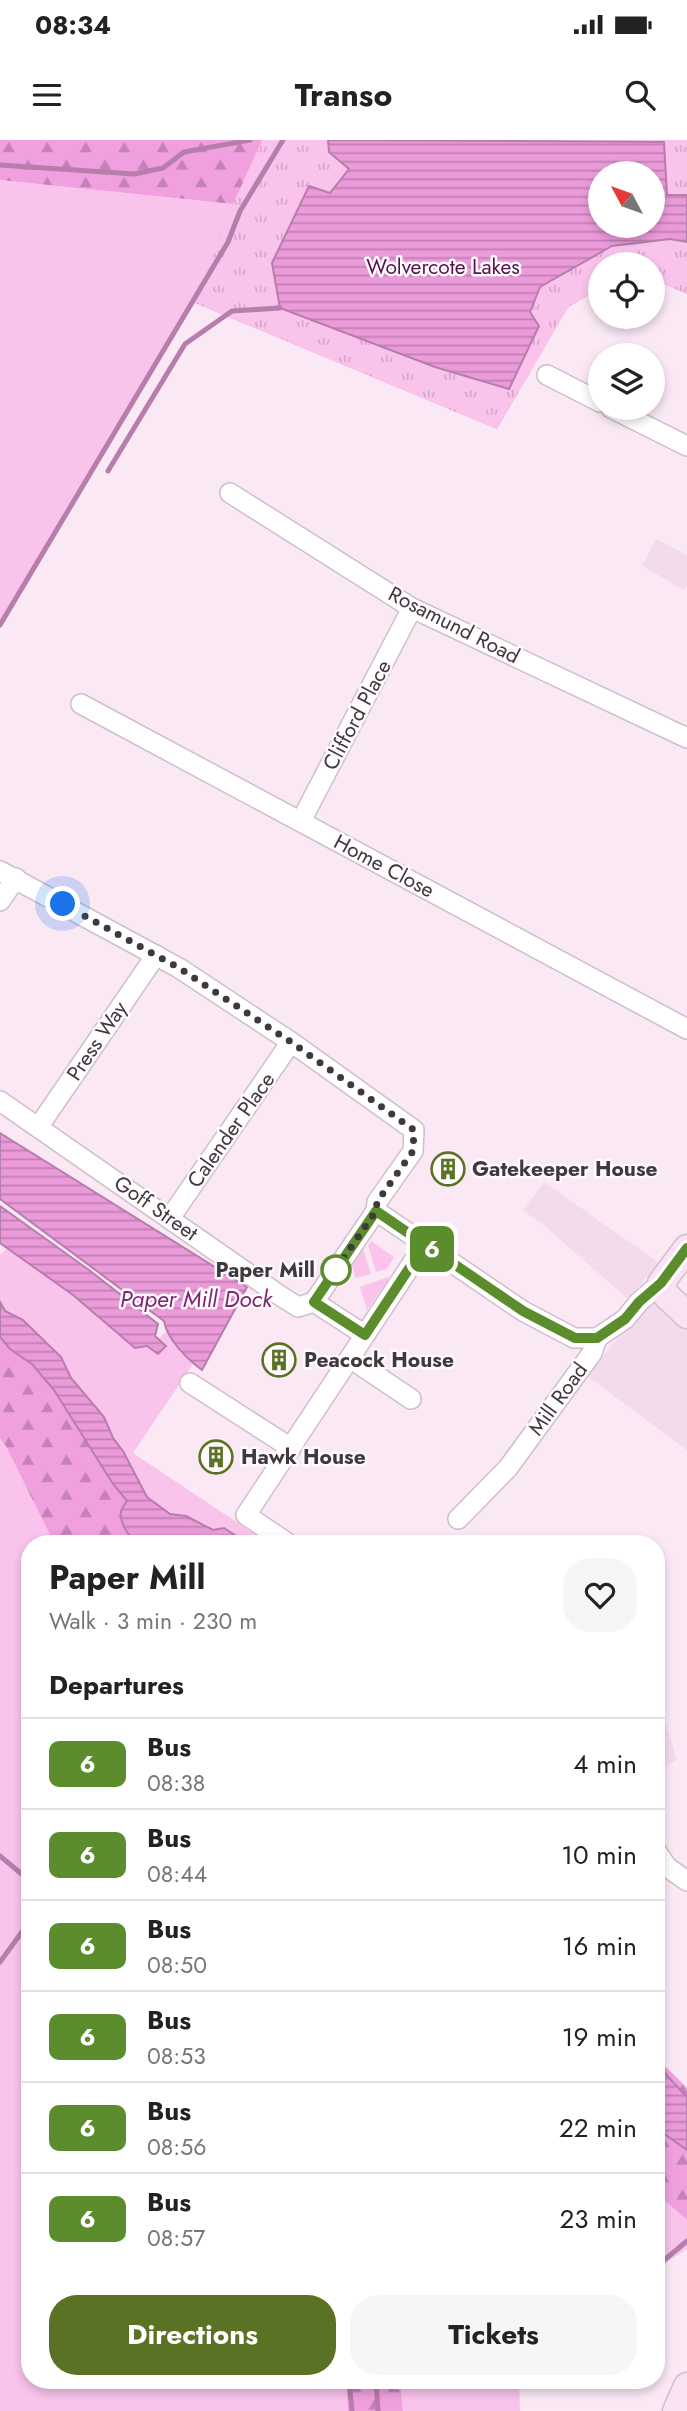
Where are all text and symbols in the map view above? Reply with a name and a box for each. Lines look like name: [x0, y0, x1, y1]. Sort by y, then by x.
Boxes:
text: 08:34: [35, 6, 111, 44]
text: Transo: [295, 72, 392, 118]
icon: menu: [28, 76, 66, 114]
icon: search: [621, 76, 659, 114]
north arrow: [588, 161, 665, 238]
map controls: [588, 161, 665, 420]
park label: Wolvercote Lakes: [366, 252, 520, 282]
button: locate: [588, 252, 665, 329]
button: layers: [588, 343, 665, 420]
street label: Rosamund Road: [383, 579, 525, 671]
street label: Clifford Place: [315, 654, 399, 775]
street label: Home Close: [328, 827, 440, 905]
your location: [45, 886, 80, 921]
street label: Press Way: [59, 995, 135, 1087]
street label: Calender Place: [180, 1066, 282, 1194]
building icon: Gatekeeper House: [429, 1150, 467, 1188]
place label: Gatekeeper House: [472, 1154, 658, 1184]
street label: Goff Street: [108, 1168, 204, 1248]
line badge: 6: [409, 1226, 455, 1272]
text: 6: [424, 1231, 440, 1266]
place label: Paper Mill: [215, 1255, 315, 1285]
marker: Paper Mill: [321, 1255, 351, 1285]
water label: Paper Mill Dock: [120, 1282, 273, 1316]
building icon: Peacock House: [260, 1341, 298, 1379]
place label: Peacock House: [304, 1345, 454, 1375]
street label: Mill Road: [521, 1356, 595, 1442]
building icon: Hawk House: [197, 1438, 235, 1476]
place label: Hawk House: [241, 1442, 366, 1472]
text: Paper Mill: [49, 1554, 205, 1601]
button: heart: [563, 1558, 637, 1632]
text: Walk · 3 min · 230 m: [49, 1604, 257, 1638]
text: Departures: [49, 1666, 184, 1704]
text: Bus: [147, 1728, 191, 1766]
text: 4 min: [573, 1745, 637, 1783]
text: 6: [79, 1746, 96, 1781]
text: 08:38: [147, 1766, 205, 1800]
text: Bus: [147, 1819, 191, 1857]
text: 10 min: [561, 1836, 637, 1874]
text: 6: [79, 1837, 96, 1872]
text: 08:44: [147, 1857, 207, 1891]
text: Bus: [147, 1910, 191, 1948]
text: 16 min: [562, 1927, 637, 1965]
text: 6: [79, 1928, 96, 1963]
text: 08:50: [147, 1948, 207, 1982]
text: Bus: [147, 2001, 191, 2039]
text: 19 min: [562, 2018, 637, 2056]
text: 6: [79, 2019, 96, 2054]
text: 08:53: [147, 2039, 206, 2073]
text: Bus: [147, 2092, 191, 2130]
text: 22 min: [559, 2109, 637, 2147]
text: 6: [79, 2110, 96, 2145]
text: 08:56: [147, 2130, 206, 2164]
text: Bus: [147, 2183, 191, 2221]
text: 23 min: [560, 2200, 637, 2238]
text: 6: [79, 2201, 96, 2236]
text: 08:57: [147, 2221, 205, 2255]
button: Directions: [49, 2295, 336, 2375]
button: Tickets: [350, 2295, 637, 2375]

